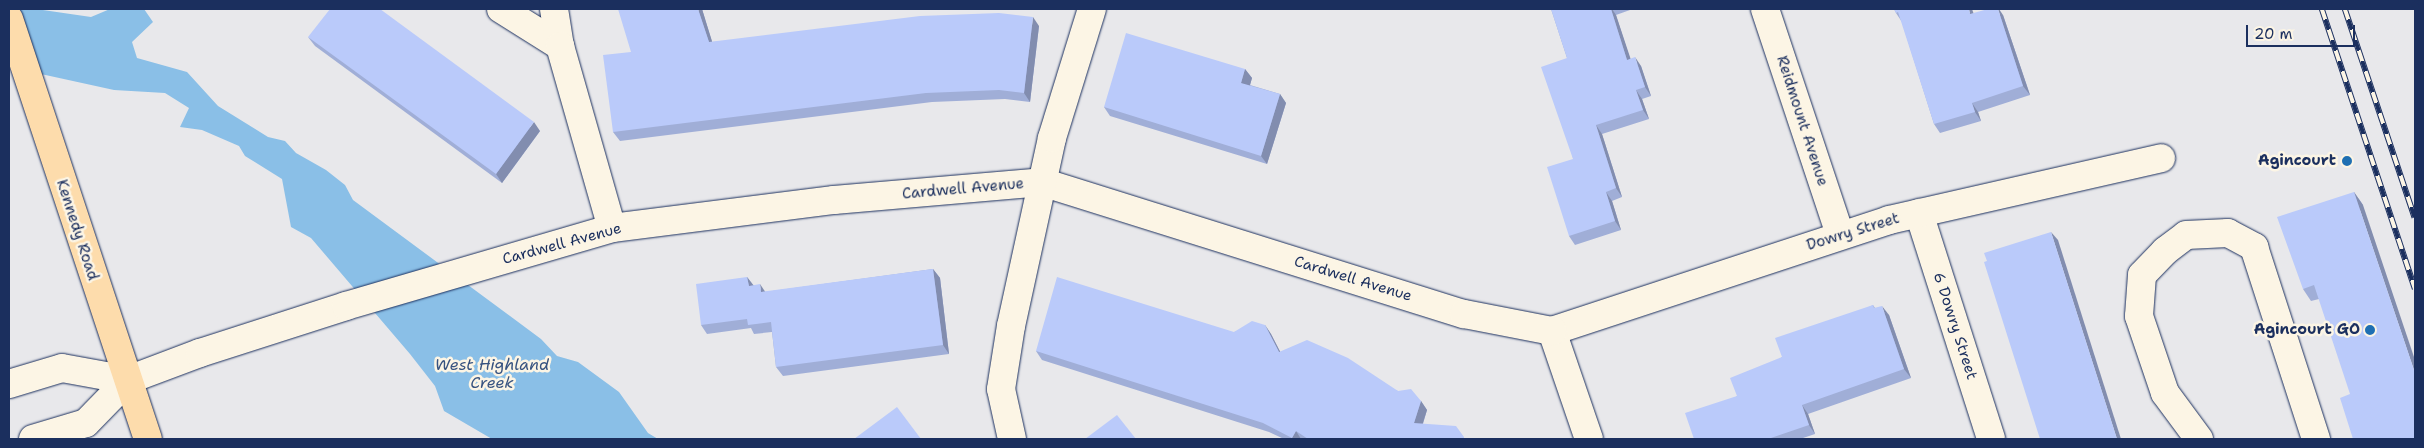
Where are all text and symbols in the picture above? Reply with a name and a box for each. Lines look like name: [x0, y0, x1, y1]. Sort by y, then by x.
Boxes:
scale bar: [2249, 15, 2358, 47]
text: 20 m: [2254, 24, 2293, 44]
street label: Reidmount Avenue: [1772, 54, 1832, 188]
place label: Agincourt: [2258, 152, 2336, 170]
marker: Agincourt: [2340, 154, 2354, 168]
street label: Cardwell Avenue: [901, 175, 1025, 203]
street label: Kennedy Road: [52, 177, 102, 283]
street label: Dowry Street: [1804, 209, 1902, 255]
street label: Cardwell Avenue: [501, 219, 623, 269]
street label: Cardwell Avenue: [1292, 253, 1414, 305]
street label: 6 Dowry Street: [1929, 270, 1981, 382]
place label: Agincourt GO: [2254, 321, 2360, 339]
marker: Agincourt GO: [2364, 324, 2376, 336]
water label: West Highland Creek: [435, 355, 549, 393]

